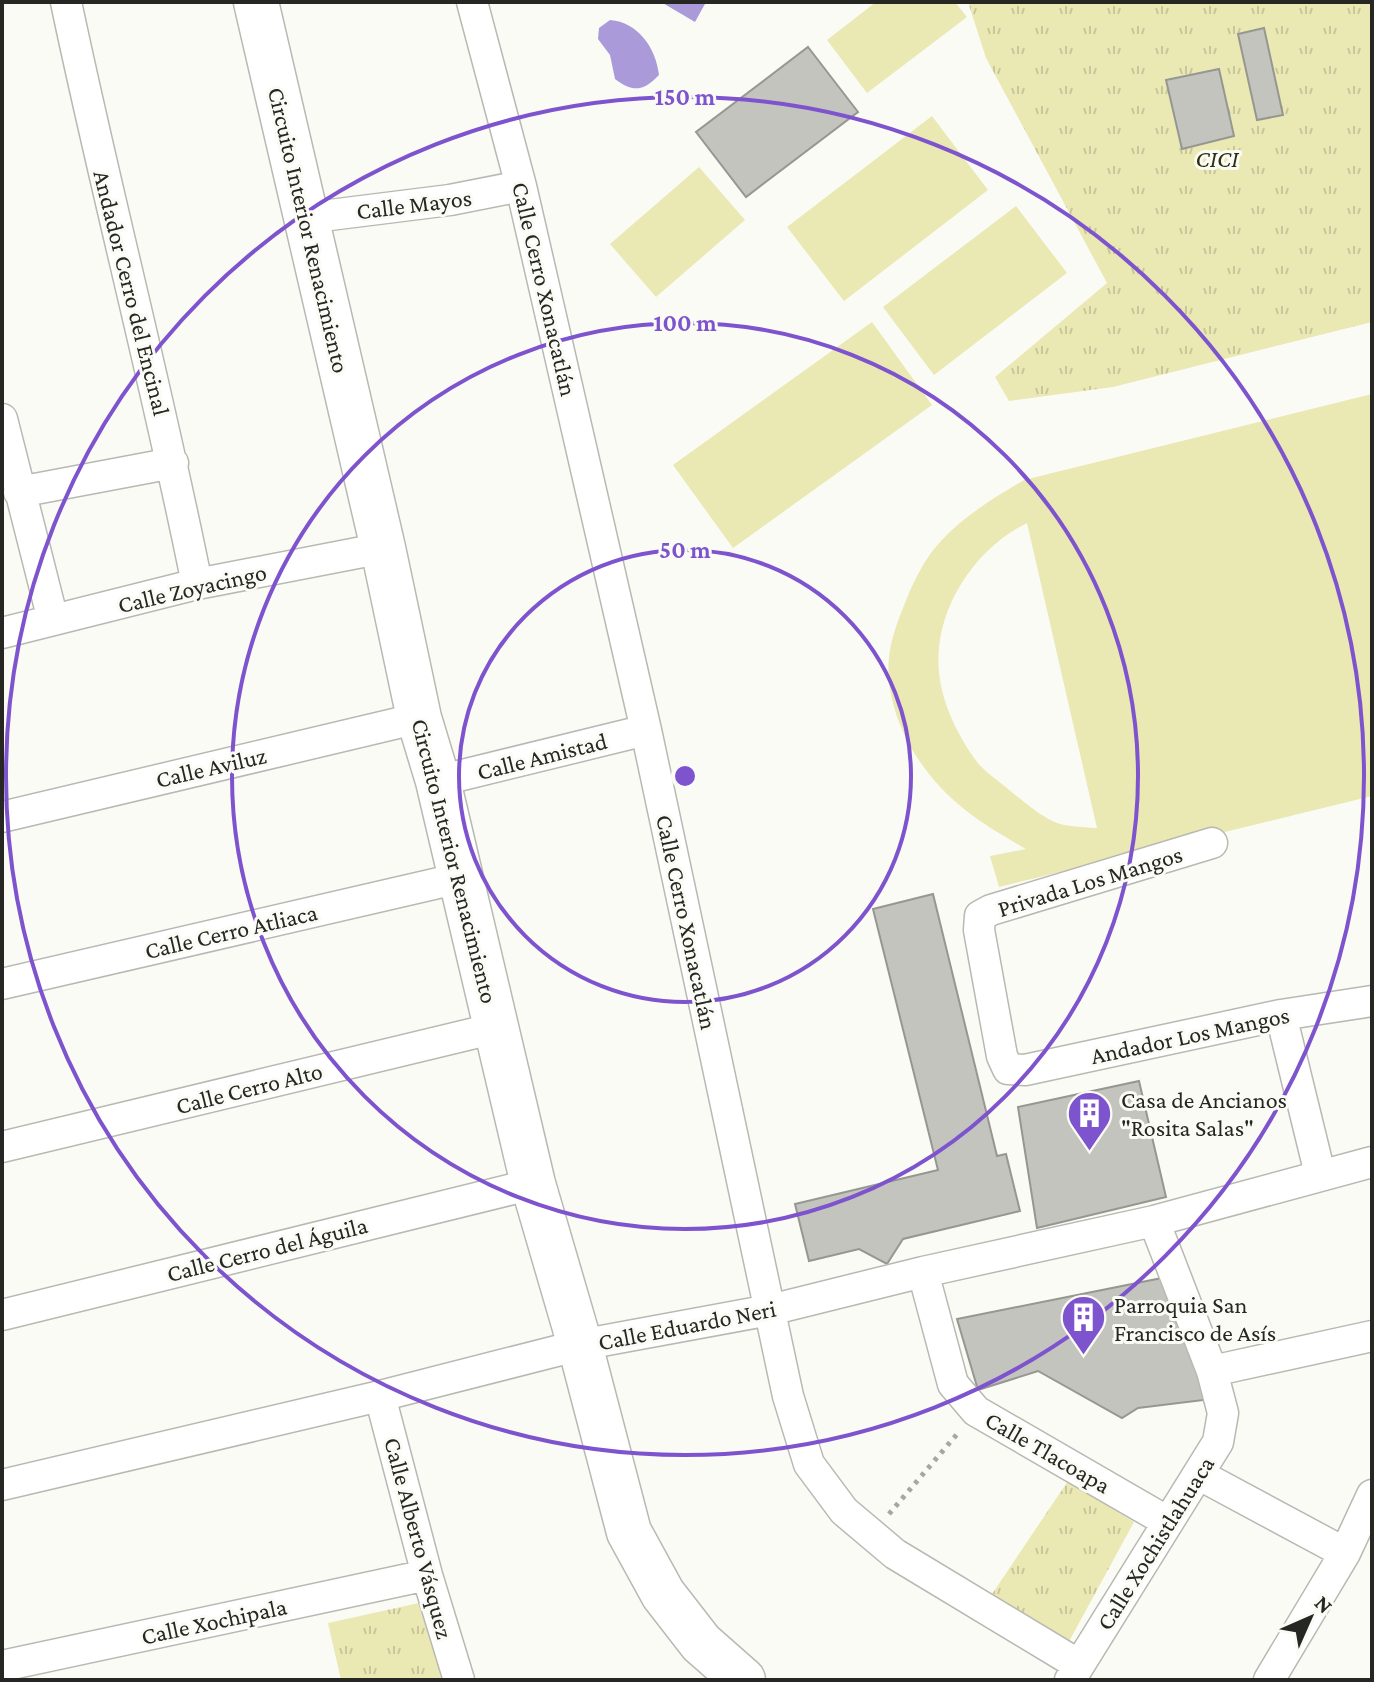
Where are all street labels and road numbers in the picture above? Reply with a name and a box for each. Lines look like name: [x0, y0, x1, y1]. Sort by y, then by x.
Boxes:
street label: Circuito Interior Renacimiento: [263, 85, 355, 375]
street label: Andador Cerro del Encinal: [88, 168, 176, 418]
street label: Calle Cerro Xonacatlán: [507, 179, 583, 399]
street label: Calle Mayos: [355, 184, 473, 224]
street label: Calle Zoyacingo: [115, 558, 269, 618]
street label: Circuito Interior Renacimiento: [407, 716, 503, 1006]
street label: Calle Amistad: [474, 727, 610, 785]
street label: Calle Aviluz: [153, 741, 269, 793]
street label: Calle Cerro Xonacatlán: [651, 812, 723, 1032]
street label: Privada Los Mangos: [994, 840, 1186, 922]
street label: Calle Cerro Atliaca: [142, 898, 320, 964]
street label: Andador Los Mangos: [1088, 1001, 1292, 1069]
street label: Calle Cerro Alto: [173, 1057, 325, 1119]
street label: Calle Cerro del Águila: [164, 1211, 370, 1287]
street label: Calle Eduardo Neri: [596, 1295, 778, 1355]
street label: Calle Tlacoapa: [981, 1405, 1115, 1499]
street label: Calle Alberto Vásquez: [379, 1434, 459, 1642]
street label: Calle Xochistlahuaca: [1091, 1451, 1219, 1635]
street label: Calle Xochipala: [139, 1592, 289, 1650]

